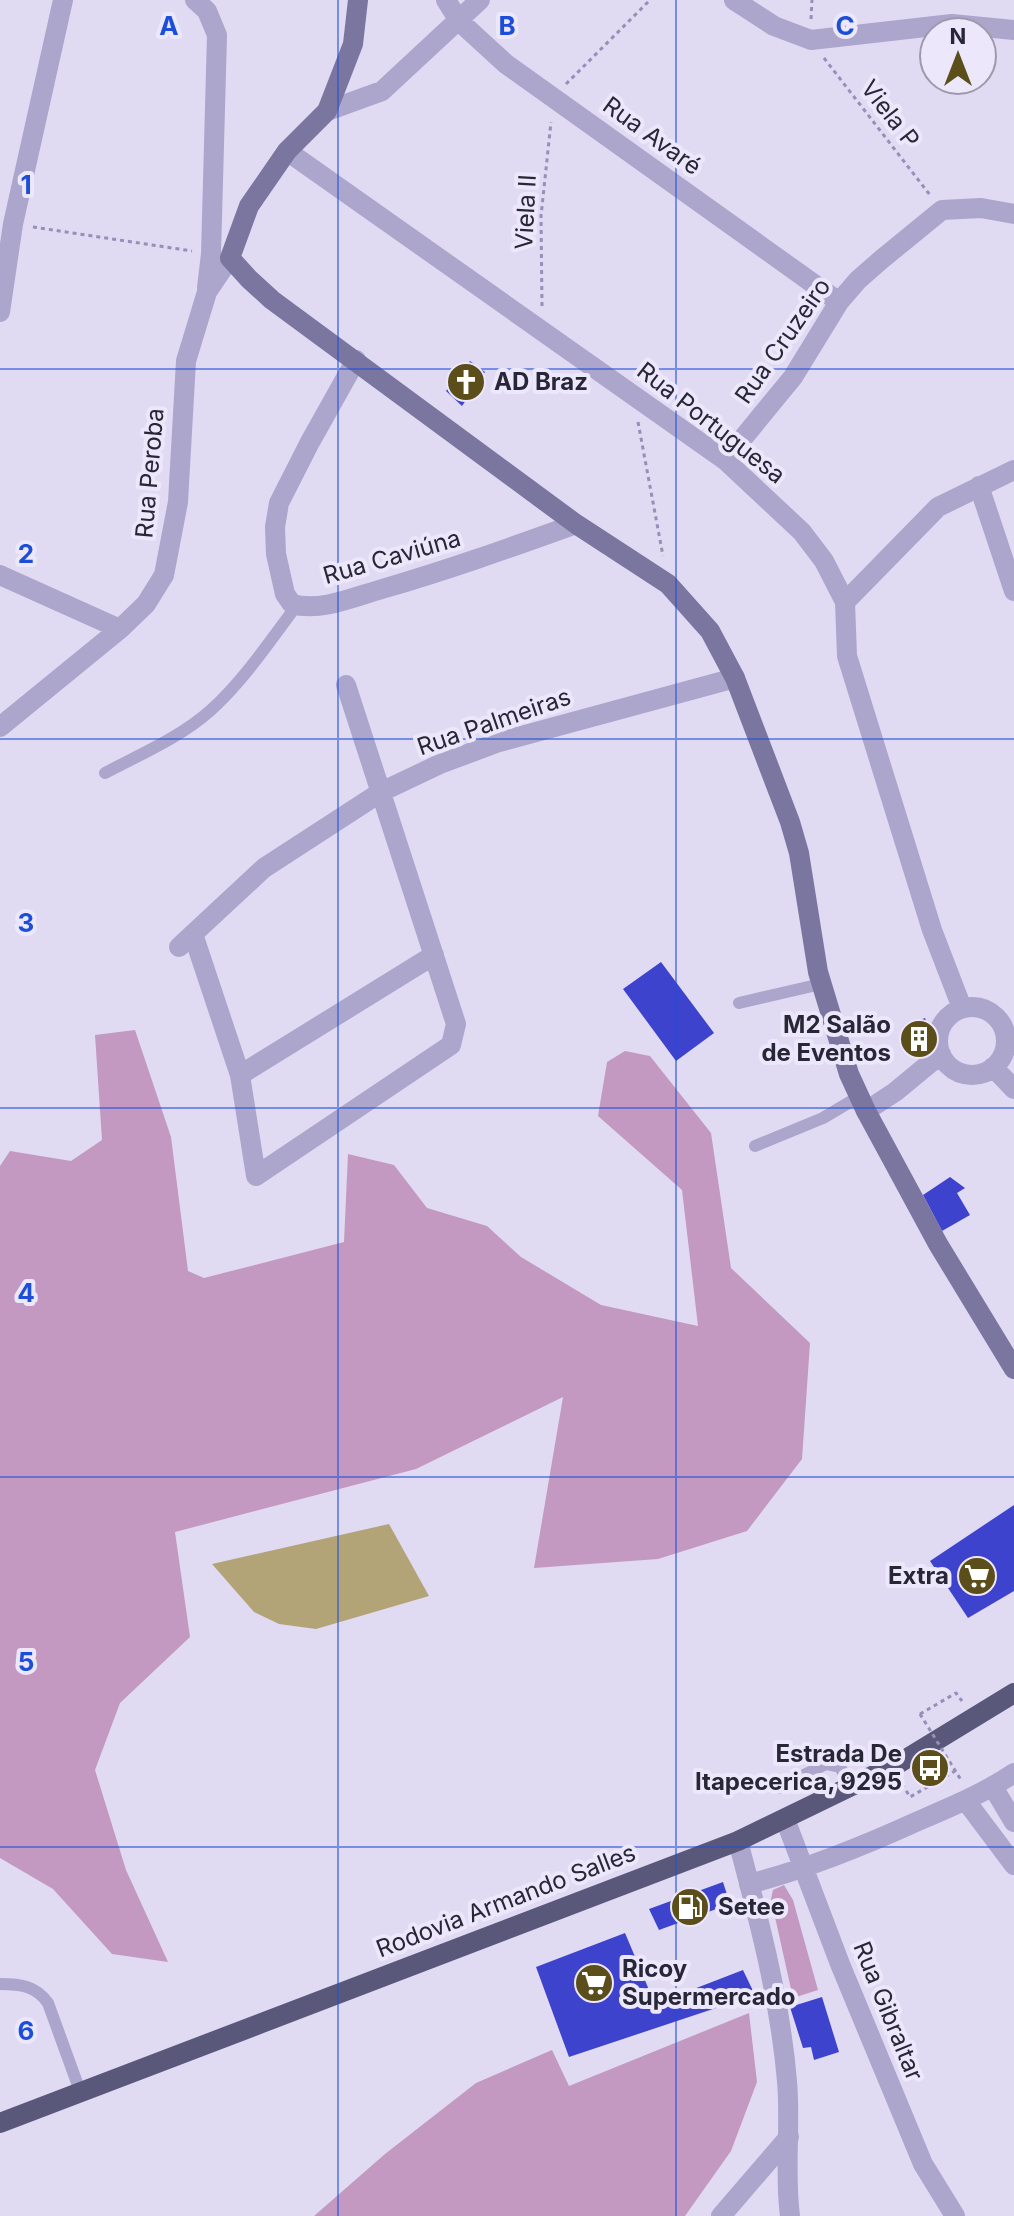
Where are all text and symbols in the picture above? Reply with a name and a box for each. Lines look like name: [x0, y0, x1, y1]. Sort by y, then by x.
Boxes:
text: A: [159, 10, 179, 41]
text: B: [498, 10, 516, 41]
text: C: [835, 10, 855, 41]
north arrow: [918, 16, 998, 96]
text: N: [950, 23, 966, 49]
street label: Viela P: [855, 74, 926, 153]
street label: Rua Avaré: [598, 90, 707, 181]
text: 1: [20, 169, 32, 200]
street label: Viela II: [509, 174, 542, 250]
street label: Rua Cruzeiro: [729, 272, 836, 409]
street label: Rua Portuguesa: [631, 356, 791, 489]
church icon: AD Braz: [445, 361, 487, 403]
place label: AD Braz: [494, 367, 588, 396]
street label: Rua Peroba: [129, 407, 170, 539]
street label: Rua Caviúna: [320, 523, 464, 590]
text: 2: [18, 538, 34, 569]
street label: Rua Palmeiras: [413, 682, 574, 761]
text: 3: [18, 907, 34, 938]
place label: M2 Salão de Eventos: [761, 1010, 891, 1067]
building icon: M2 Salão de Eventos: [898, 1018, 940, 1060]
text: 4: [17, 1277, 35, 1308]
supermarket icon: Extra: [956, 1555, 998, 1597]
place label: Extra: [888, 1561, 949, 1590]
text: 5: [18, 1646, 34, 1677]
place label: Estrada De Itapecerica, 9295: [695, 1739, 902, 1796]
bus stop icon: Estrada De Itapecerica, 9295: [909, 1747, 951, 1789]
street label: Rodovia Armando Salles: [372, 1838, 640, 1963]
fuel station icon: Setee: [669, 1886, 711, 1928]
place label: Setee: [718, 1892, 785, 1921]
street label: Rua Gibraltar: [847, 1937, 930, 2085]
place label: Ricoy Supermercado: [622, 1954, 796, 2011]
supermarket icon: Ricoy Supermercado: [573, 1962, 615, 2004]
text: 6: [18, 2015, 34, 2046]

